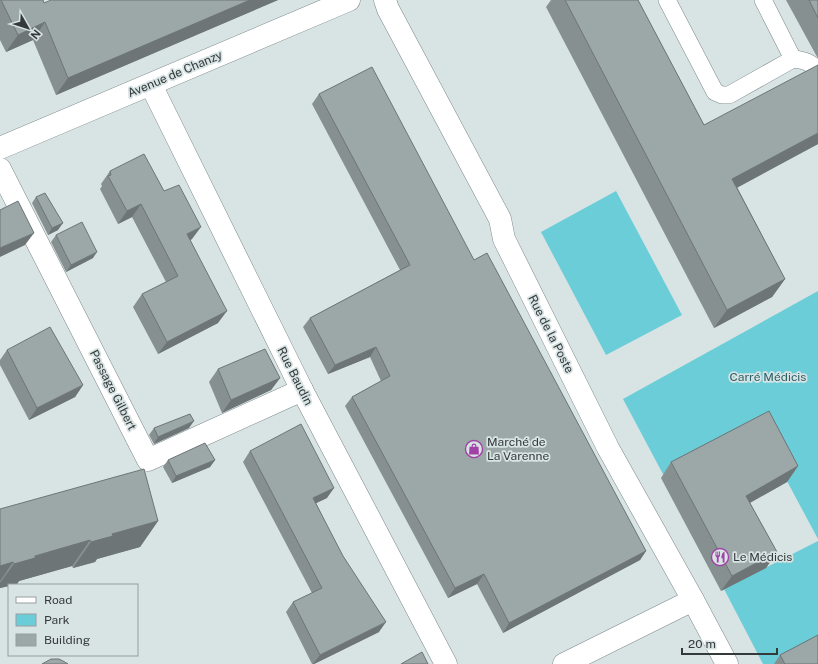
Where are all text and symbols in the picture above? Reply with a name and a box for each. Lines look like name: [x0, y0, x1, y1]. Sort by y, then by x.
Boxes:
north arrow: [8, 8, 48, 48]
text: N: [28, 27, 43, 41]
street label: Avenue de Chanzy: [126, 48, 225, 100]
street label: Rue de la Poste: [525, 293, 577, 376]
street label: Rue Baudin: [274, 345, 316, 408]
street label: Passage Gilbert: [87, 347, 139, 433]
park label: Carré Médicis: [730, 370, 806, 384]
place label: Marché de La Varenne: [487, 435, 549, 463]
shop icon: Marché de La Varenne: [464, 439, 484, 459]
restaurant icon: Le Médicis: [710, 547, 730, 567]
place label: Le Médicis: [733, 550, 792, 564]
legend: [8, 584, 138, 656]
text: Road: [44, 593, 72, 607]
text: Park: [44, 613, 70, 627]
scale bar: [682, 630, 777, 656]
text: Building: [44, 633, 90, 647]
text: 20 m: [688, 637, 716, 651]

